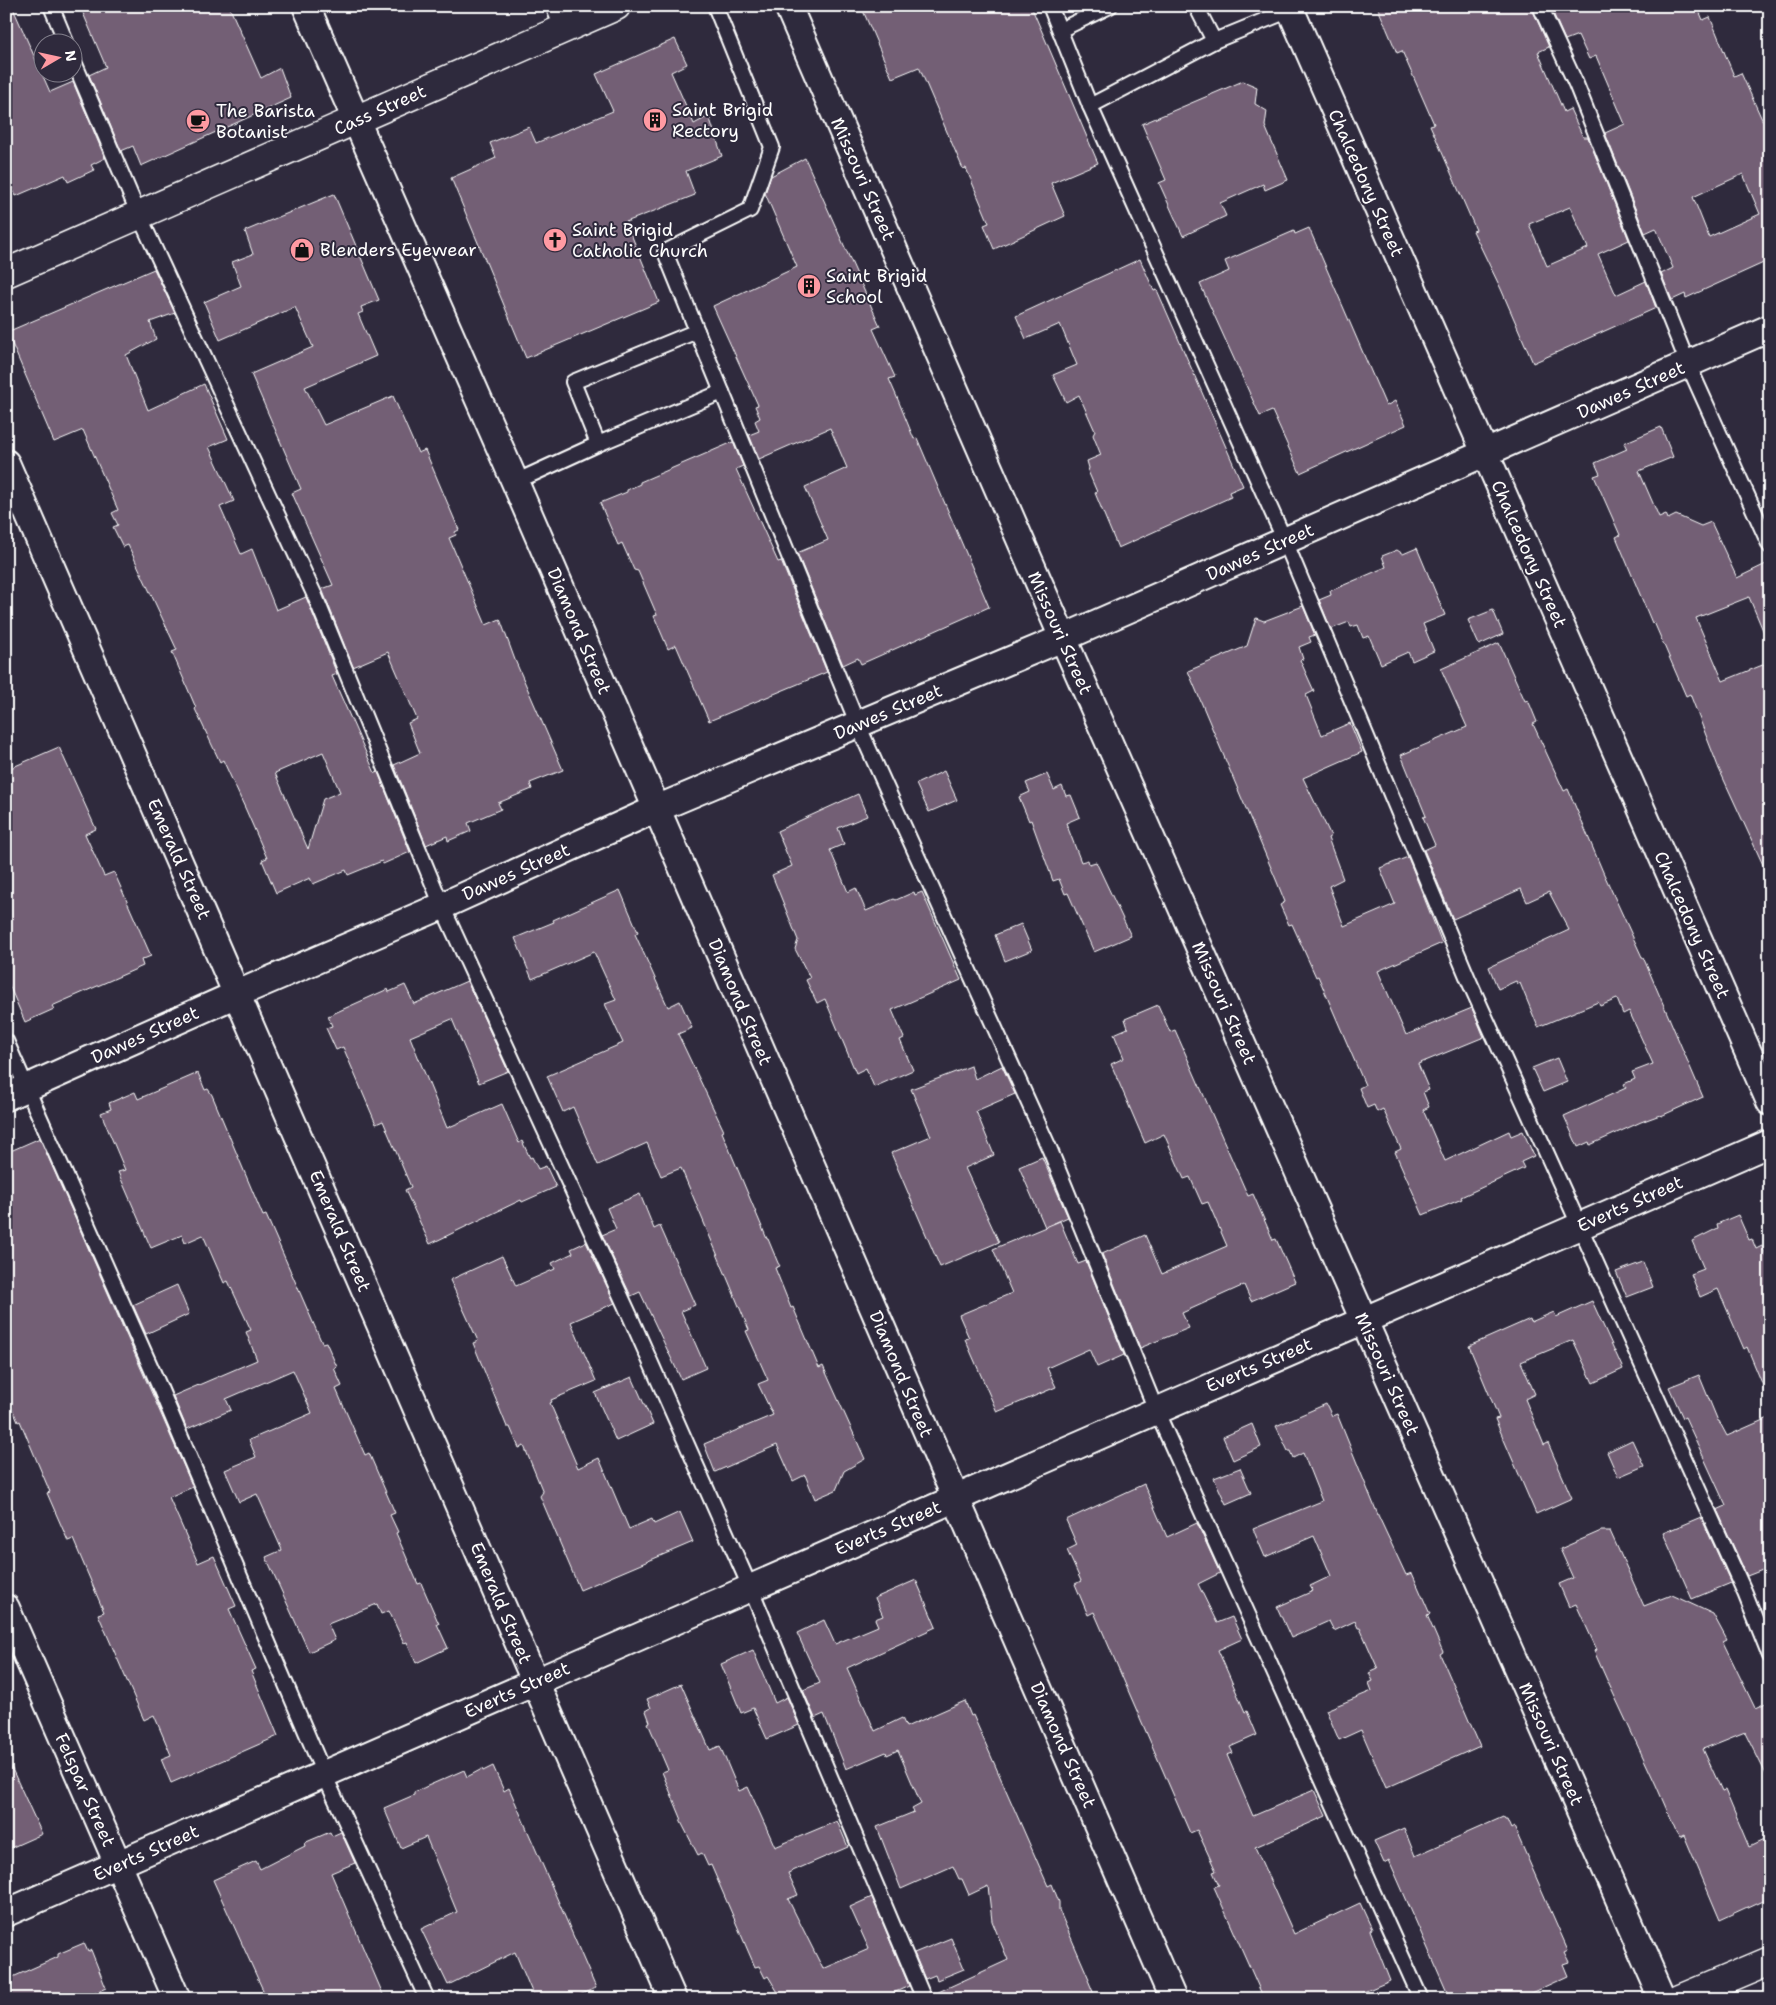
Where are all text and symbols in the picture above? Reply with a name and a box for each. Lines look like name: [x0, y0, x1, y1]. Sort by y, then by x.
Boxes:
north arrow: [32, 32, 82, 82]
text: N: [61, 49, 81, 63]
street label: Cass Street: [330, 79, 430, 141]
place label: Saint Brigid Rectory: [672, 98, 773, 143]
place label: The Barista Botanist: [216, 99, 315, 144]
street label: Chalcedony Street: [1323, 105, 1409, 261]
building icon: Saint Brigid Rectory: [642, 107, 668, 133]
cafe icon: The Barista Botanist: [185, 108, 211, 134]
street label: Missouri Street: [825, 114, 901, 244]
place label: Saint Brigid Catholic Church: [572, 218, 708, 263]
church icon: Saint Brigid Catholic Church: [542, 227, 568, 253]
shop icon: Blenders Eyewear: [289, 237, 315, 263]
place label: Blenders Eyewear: [320, 238, 477, 262]
place label: Saint Brigid School: [826, 264, 927, 309]
building icon: Saint Brigid School: [796, 273, 822, 299]
street label: Dawes Street: [1573, 355, 1689, 424]
street label: Chalcedony Street: [1486, 476, 1572, 632]
street label: Dawes Street: [1202, 517, 1318, 586]
street label: Diamond Street: [541, 564, 617, 698]
street label: Missouri Street: [1022, 568, 1098, 698]
street label: Dawes Street: [830, 678, 946, 746]
street label: Emerald Street: [142, 795, 216, 923]
street label: Dawes Street: [458, 837, 574, 906]
street label: Chalcedony Street: [1649, 847, 1735, 1003]
street label: Diamond Street: [702, 935, 778, 1069]
street label: Missouri Street: [1186, 938, 1262, 1068]
street label: Dawes Street: [87, 1000, 203, 1069]
street label: Emerald Street: [304, 1166, 377, 1296]
street label: Everts Street: [1573, 1170, 1687, 1238]
street label: Diamond Street: [863, 1307, 939, 1441]
street label: Missouri Street: [1349, 1309, 1425, 1439]
street label: Everts Street: [1202, 1332, 1316, 1398]
street label: Everts Street: [831, 1495, 945, 1561]
street label: Emerald Street: [465, 1538, 538, 1668]
street label: Everts Street: [460, 1656, 574, 1724]
street label: Diamond Street: [1024, 1678, 1102, 1812]
street label: Missouri Street: [1513, 1679, 1589, 1809]
street label: Felspar Street: [49, 1729, 121, 1851]
street label: Everts Street: [89, 1819, 203, 1887]

